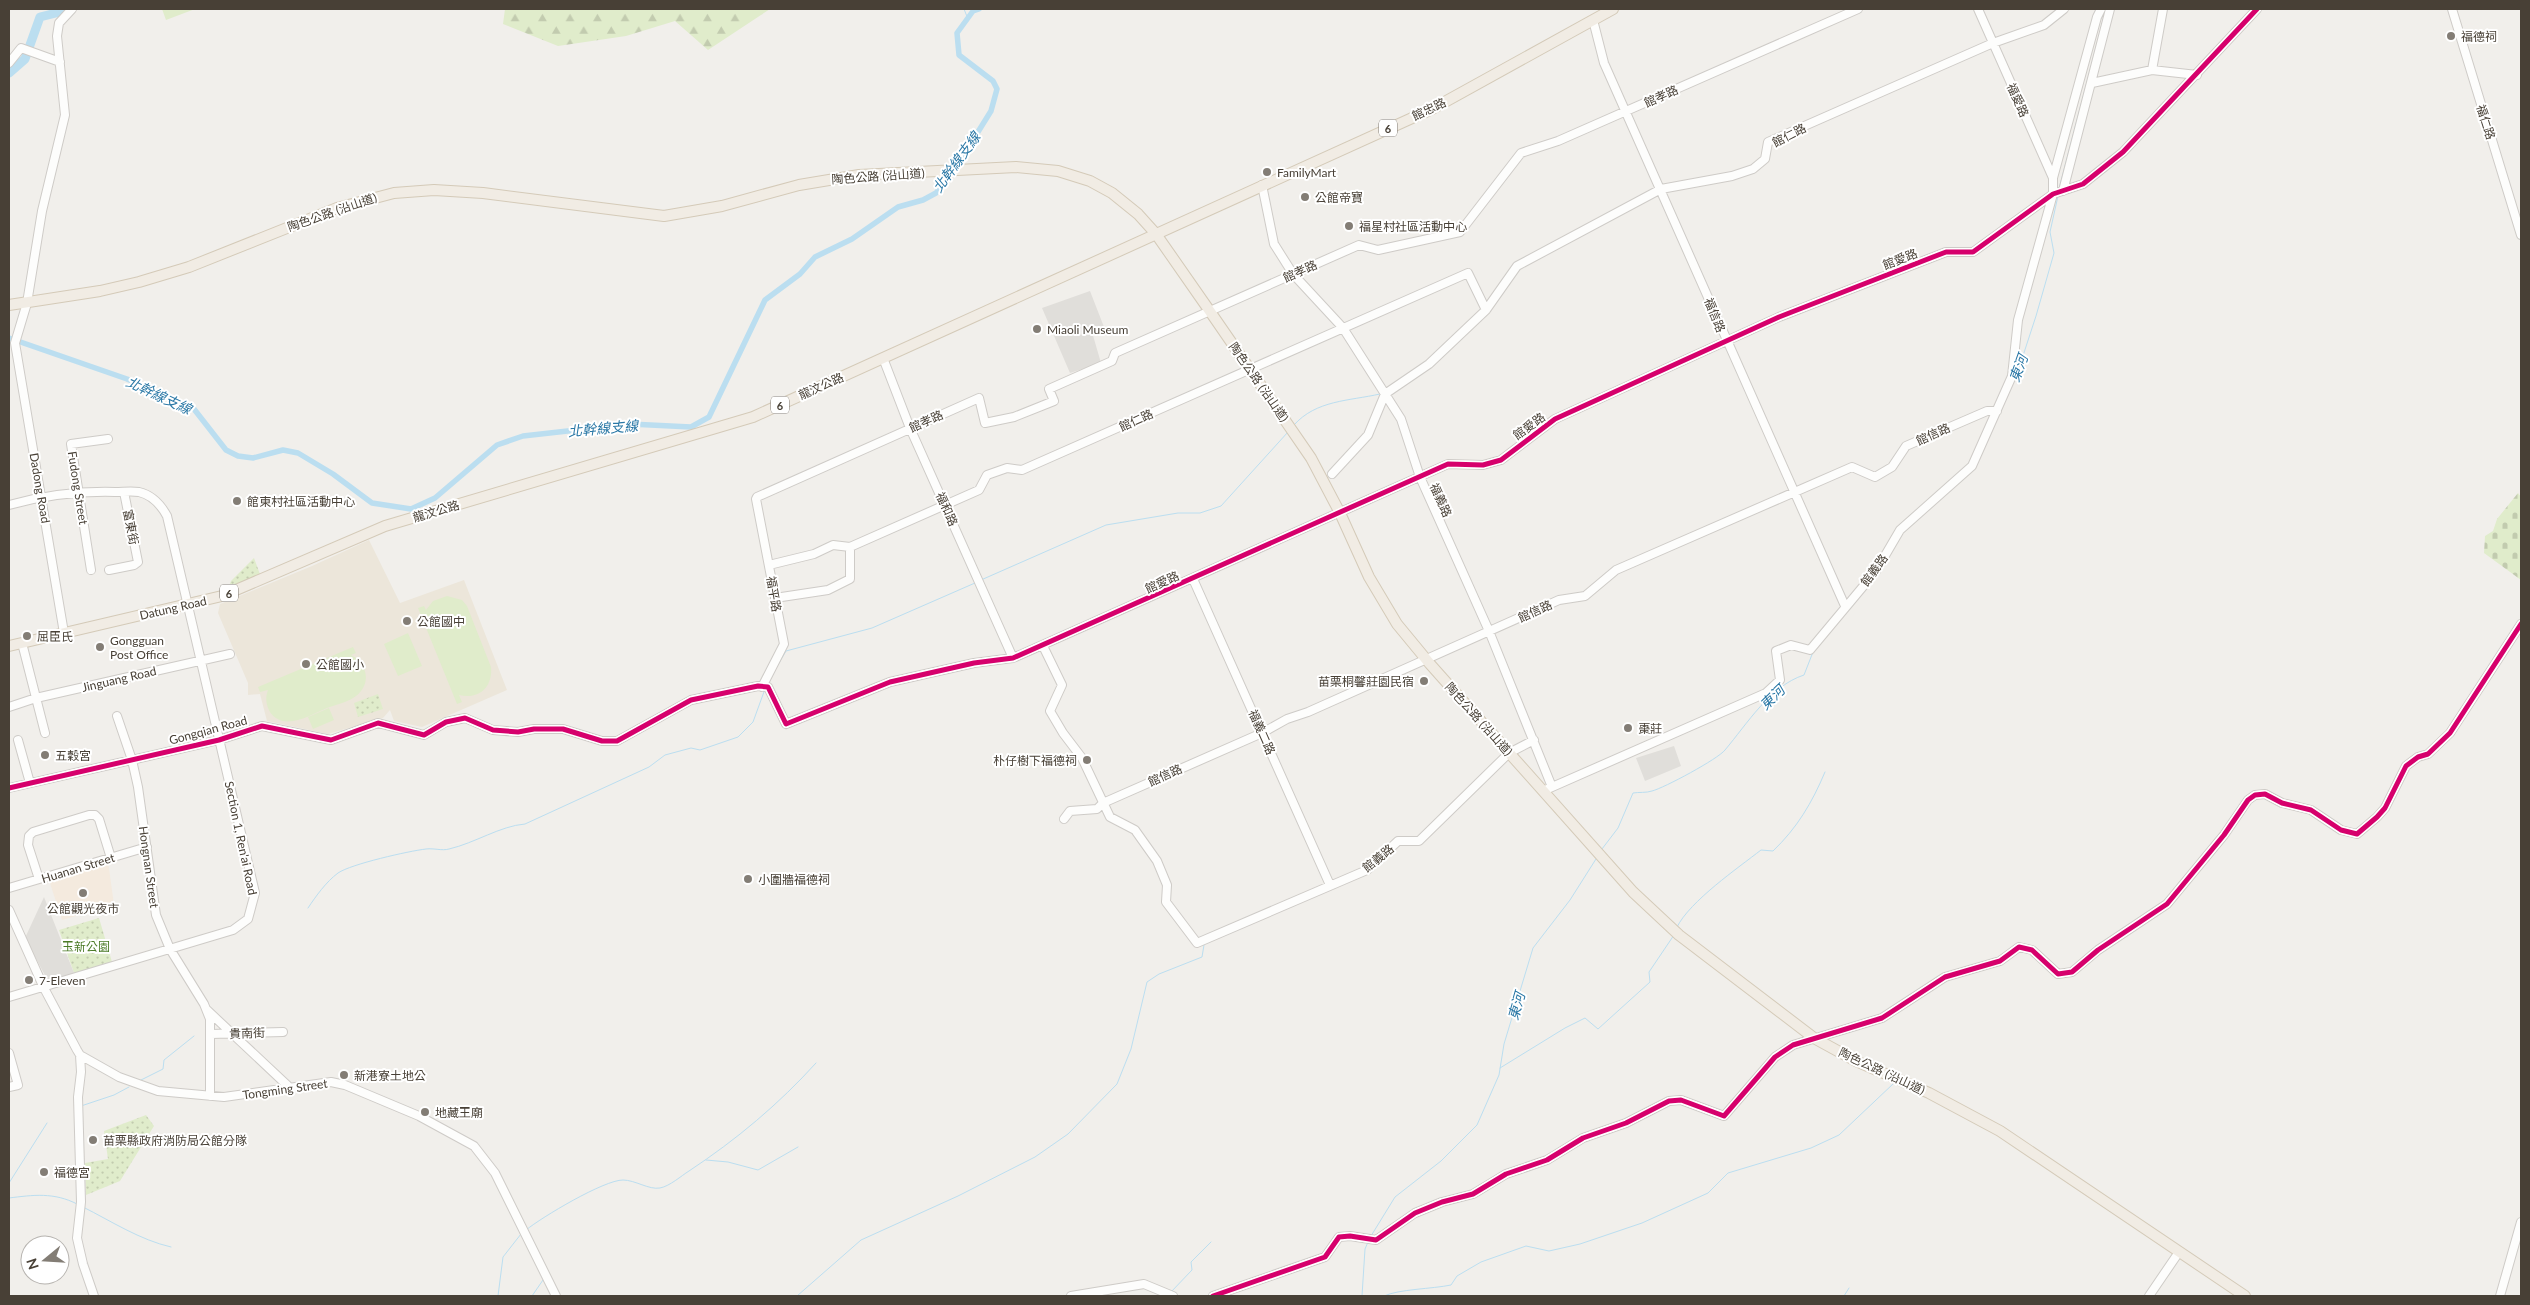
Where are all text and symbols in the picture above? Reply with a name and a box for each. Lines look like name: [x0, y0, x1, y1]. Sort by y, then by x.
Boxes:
place label: 福德祠: [2461, 29, 2497, 44]
marker: 福德祠: [2445, 30, 2457, 42]
street label: 福愛路: [2004, 80, 2032, 120]
street label: 館孝路: [1641, 82, 1681, 110]
street label: 館忠路: [1410, 95, 1448, 123]
street label: 福仁路: [2473, 103, 2499, 141]
road number: 6: [1379, 120, 1397, 136]
street label: 館仁路: [1770, 120, 1808, 150]
water label: 北幹線支線: [929, 127, 985, 195]
street label: 陶色公路 (沿山道): [831, 165, 925, 187]
place label: FamilyMart: [1277, 165, 1337, 180]
marker: FamilyMart: [1261, 166, 1273, 178]
street label: 陶色公路 (沿山道): [285, 190, 379, 234]
place label: 公館帝寶: [1315, 190, 1363, 205]
marker: 公館帝寶: [1299, 191, 1311, 203]
place label: 福星村社區活動中心: [1359, 219, 1467, 234]
marker: 福星村社區活動中心: [1343, 220, 1355, 232]
street label: 館愛路: [1881, 246, 1919, 272]
street label: 館孝路: [1280, 257, 1320, 285]
street label: 福信路: [1701, 295, 1729, 335]
place label: Miaoli Museum: [1047, 322, 1128, 337]
marker: Miaoli Museum: [1031, 323, 1043, 335]
street label: 陶色公路 (沿山道): [1226, 339, 1292, 425]
water label: 東河: [2005, 349, 2032, 384]
street label: 龍汶公路: [796, 369, 846, 403]
water label: 北幹線支線: [124, 373, 196, 418]
road number: 6: [771, 396, 789, 414]
street label: 館仁路: [1116, 406, 1156, 434]
street label: 館孝路: [906, 407, 946, 435]
street label: 館愛路: [1510, 409, 1548, 443]
water label: 北幹線支線: [567, 416, 641, 440]
street label: 館信路: [1913, 420, 1953, 448]
street label: Fudong Street: [65, 450, 91, 526]
street label: Dadong Road: [26, 452, 54, 524]
street label: 福義路: [1427, 480, 1455, 520]
street label: 福和路: [933, 489, 961, 529]
place label: 館東村社區活動中心: [247, 494, 355, 509]
marker: 館東村社區活動中心: [231, 495, 243, 507]
street label: 龍汶公路: [411, 497, 461, 525]
street label: 富東街: [120, 508, 142, 546]
street label: 館義路: [1857, 551, 1891, 589]
street label: 館愛路: [1142, 568, 1182, 596]
street label: 福平路: [763, 575, 785, 613]
road number: 6: [220, 584, 238, 602]
street label: Datung Road: [138, 593, 208, 623]
street label: 館信路: [1515, 597, 1555, 625]
place label: 公館國中: [417, 614, 465, 629]
marker: 公館國中: [401, 615, 413, 627]
place label: 屈臣氏: [37, 629, 73, 644]
marker: 屈臣氏: [21, 630, 33, 642]
place label: Gongguan Post Office: [110, 633, 168, 662]
marker: Gongguan Post Office: [94, 641, 106, 653]
place label: 公館國小: [316, 657, 364, 672]
marker: 公館國小: [300, 658, 312, 670]
street label: Jinguang Road: [80, 663, 158, 695]
place label: 苗栗桐馨莊園民宿: [1318, 674, 1414, 689]
marker: 苗栗桐馨莊園民宿: [1418, 675, 1430, 687]
street label: 陶色公路 (沿山道): [1442, 679, 1516, 759]
water label: 東河: [1756, 679, 1790, 713]
street label: 福義二路: [1245, 707, 1279, 757]
street label: Gongqian Road: [167, 712, 249, 748]
place label: 棗莊: [1638, 721, 1662, 736]
marker: 棗莊: [1622, 722, 1634, 734]
place label: 五穀宮: [55, 748, 91, 763]
marker: 五穀宮: [39, 749, 51, 761]
place label: 朴仔樹下福德祠: [993, 753, 1077, 768]
marker: 朴仔樹下福德祠: [1081, 754, 1093, 766]
street label: 館信路: [1145, 761, 1185, 789]
street label: Section 1, Ren'ai Road: [222, 780, 260, 896]
street label: Hongnan Street: [136, 825, 162, 910]
street label: 館義路: [1359, 841, 1397, 875]
street label: Huanan Street: [40, 850, 117, 886]
place label: 小圍牆福德祠: [758, 872, 830, 887]
marker: 小圍牆福德祠: [742, 873, 754, 885]
marker: 公館觀光夜市: [77, 887, 89, 899]
place label: 公館觀光夜市: [47, 901, 119, 916]
park label: 玉新公園: [62, 939, 110, 954]
place label: 7-Eleven: [39, 973, 85, 988]
marker: 7-Eleven: [23, 974, 35, 986]
water label: 東河: [1504, 987, 1529, 1022]
street label: 貴南街: [229, 1025, 265, 1041]
street label: 陶色公路 (沿山道): [1836, 1044, 1928, 1098]
place label: 新港寮土地公: [354, 1068, 426, 1083]
marker: 新港寮土地公: [338, 1069, 350, 1081]
street label: Tongming Street: [242, 1076, 329, 1102]
place label: 地藏王廟: [435, 1105, 483, 1120]
marker: 地藏王廟: [419, 1106, 431, 1118]
place label: 苗栗縣政府消防局公館分隊: [103, 1133, 247, 1148]
marker: 苗栗縣政府消防局公館分隊: [87, 1134, 99, 1146]
place label: 福德宮: [54, 1165, 90, 1180]
marker: 福德宮: [38, 1166, 50, 1178]
north arrow: [20, 1235, 70, 1285]
text: N: [22, 1256, 42, 1272]

